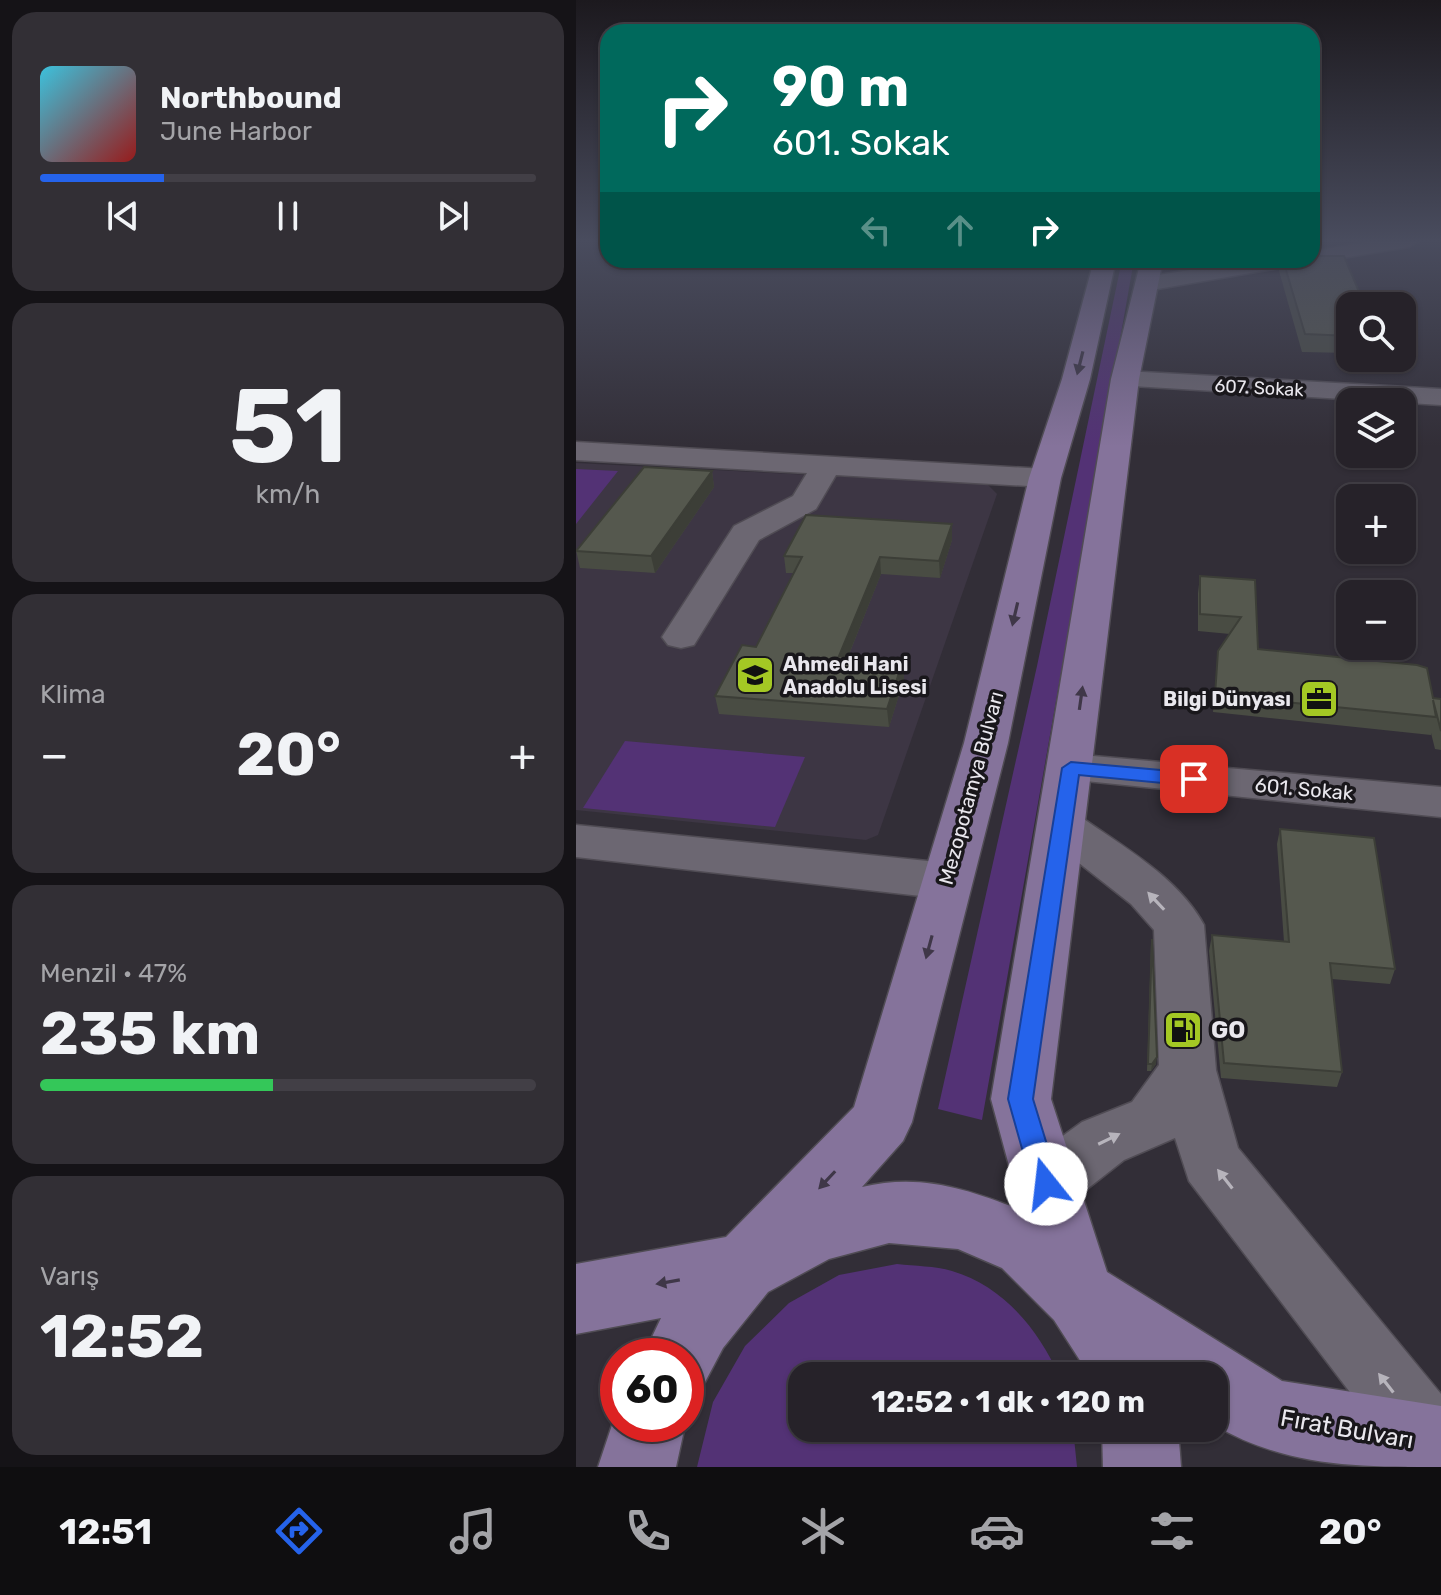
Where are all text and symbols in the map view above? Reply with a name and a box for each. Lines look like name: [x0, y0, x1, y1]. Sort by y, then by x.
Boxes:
text: 90 m: [772, 54, 909, 120]
icon: right: [640, 56, 744, 160]
text: Northbound: [160, 80, 342, 116]
text: June Harbor: [160, 116, 312, 147]
text: 601. Sokak: [772, 121, 950, 164]
icon: previous: [101, 194, 145, 238]
icon: pause: [266, 194, 310, 238]
icon: next: [431, 194, 475, 238]
icon: left: [854, 208, 898, 252]
icon: ahead: [938, 208, 982, 252]
icon: right: [1022, 208, 1066, 252]
map controls: [1336, 292, 1416, 660]
button: search: [1336, 292, 1416, 372]
one-way arrow: [1073, 351, 1086, 376]
text: 51: [229, 365, 347, 488]
street label: 607. Sokak: [1214, 375, 1305, 401]
button: layers: [1336, 388, 1416, 468]
text: km/h: [256, 479, 320, 510]
button: +: [1336, 484, 1416, 564]
button: −: [1336, 580, 1416, 660]
one-way arrow: [1008, 602, 1020, 627]
place label: Ahmedi Hani Anadolu Lisesi: [783, 652, 927, 699]
school or university icon: Ahmedi Hani Anadolu Lisesi: [734, 654, 776, 696]
office icon: Bilgi Dünyası: [1298, 678, 1340, 720]
text: Klima: [40, 679, 106, 710]
one-way arrow: [1075, 685, 1088, 710]
place label: Bilgi Dünyası: [1163, 687, 1291, 711]
street label: Mezopotamya Bulvarı: [934, 689, 1008, 887]
text: 20°: [236, 719, 341, 790]
text: −: [40, 729, 69, 781]
text: +: [509, 729, 536, 781]
pin: [1160, 745, 1228, 813]
icon: arrive: [1172, 757, 1216, 801]
street label: 601. Sokak: [1254, 773, 1355, 805]
one-way arrow: [1147, 891, 1165, 910]
one-way arrow: [922, 936, 935, 960]
text: Menzil · 47%: [40, 958, 187, 989]
text: 235 km: [40, 998, 260, 1069]
fuel station icon: GO: [1162, 1009, 1204, 1051]
place label: GO: [1211, 1016, 1245, 1044]
one-way arrow: [1098, 1133, 1121, 1146]
position arrow: [1004, 1142, 1088, 1226]
one-way arrow: [1217, 1169, 1233, 1189]
one-way arrow: [818, 1170, 836, 1189]
text: Varış: [40, 1261, 99, 1292]
one-way arrow: [655, 1276, 680, 1288]
text: 12:52: [40, 1301, 204, 1372]
speed limit sign: 60: [600, 1338, 704, 1442]
one-way arrow: [1378, 1373, 1395, 1393]
text: 12:52 · 1 dk · 120 m: [871, 1384, 1145, 1420]
street label: Fırat Bulvarı: [1278, 1404, 1416, 1454]
icon: directions: [271, 1503, 327, 1559]
icon: music: [445, 1503, 501, 1559]
icon: phone: [620, 1503, 676, 1559]
icon: climate: [795, 1503, 851, 1559]
icon: car: [969, 1503, 1025, 1559]
icon: filters: [1144, 1503, 1200, 1559]
text: 12:51: [59, 1510, 152, 1553]
text: 20°: [1319, 1510, 1382, 1553]

